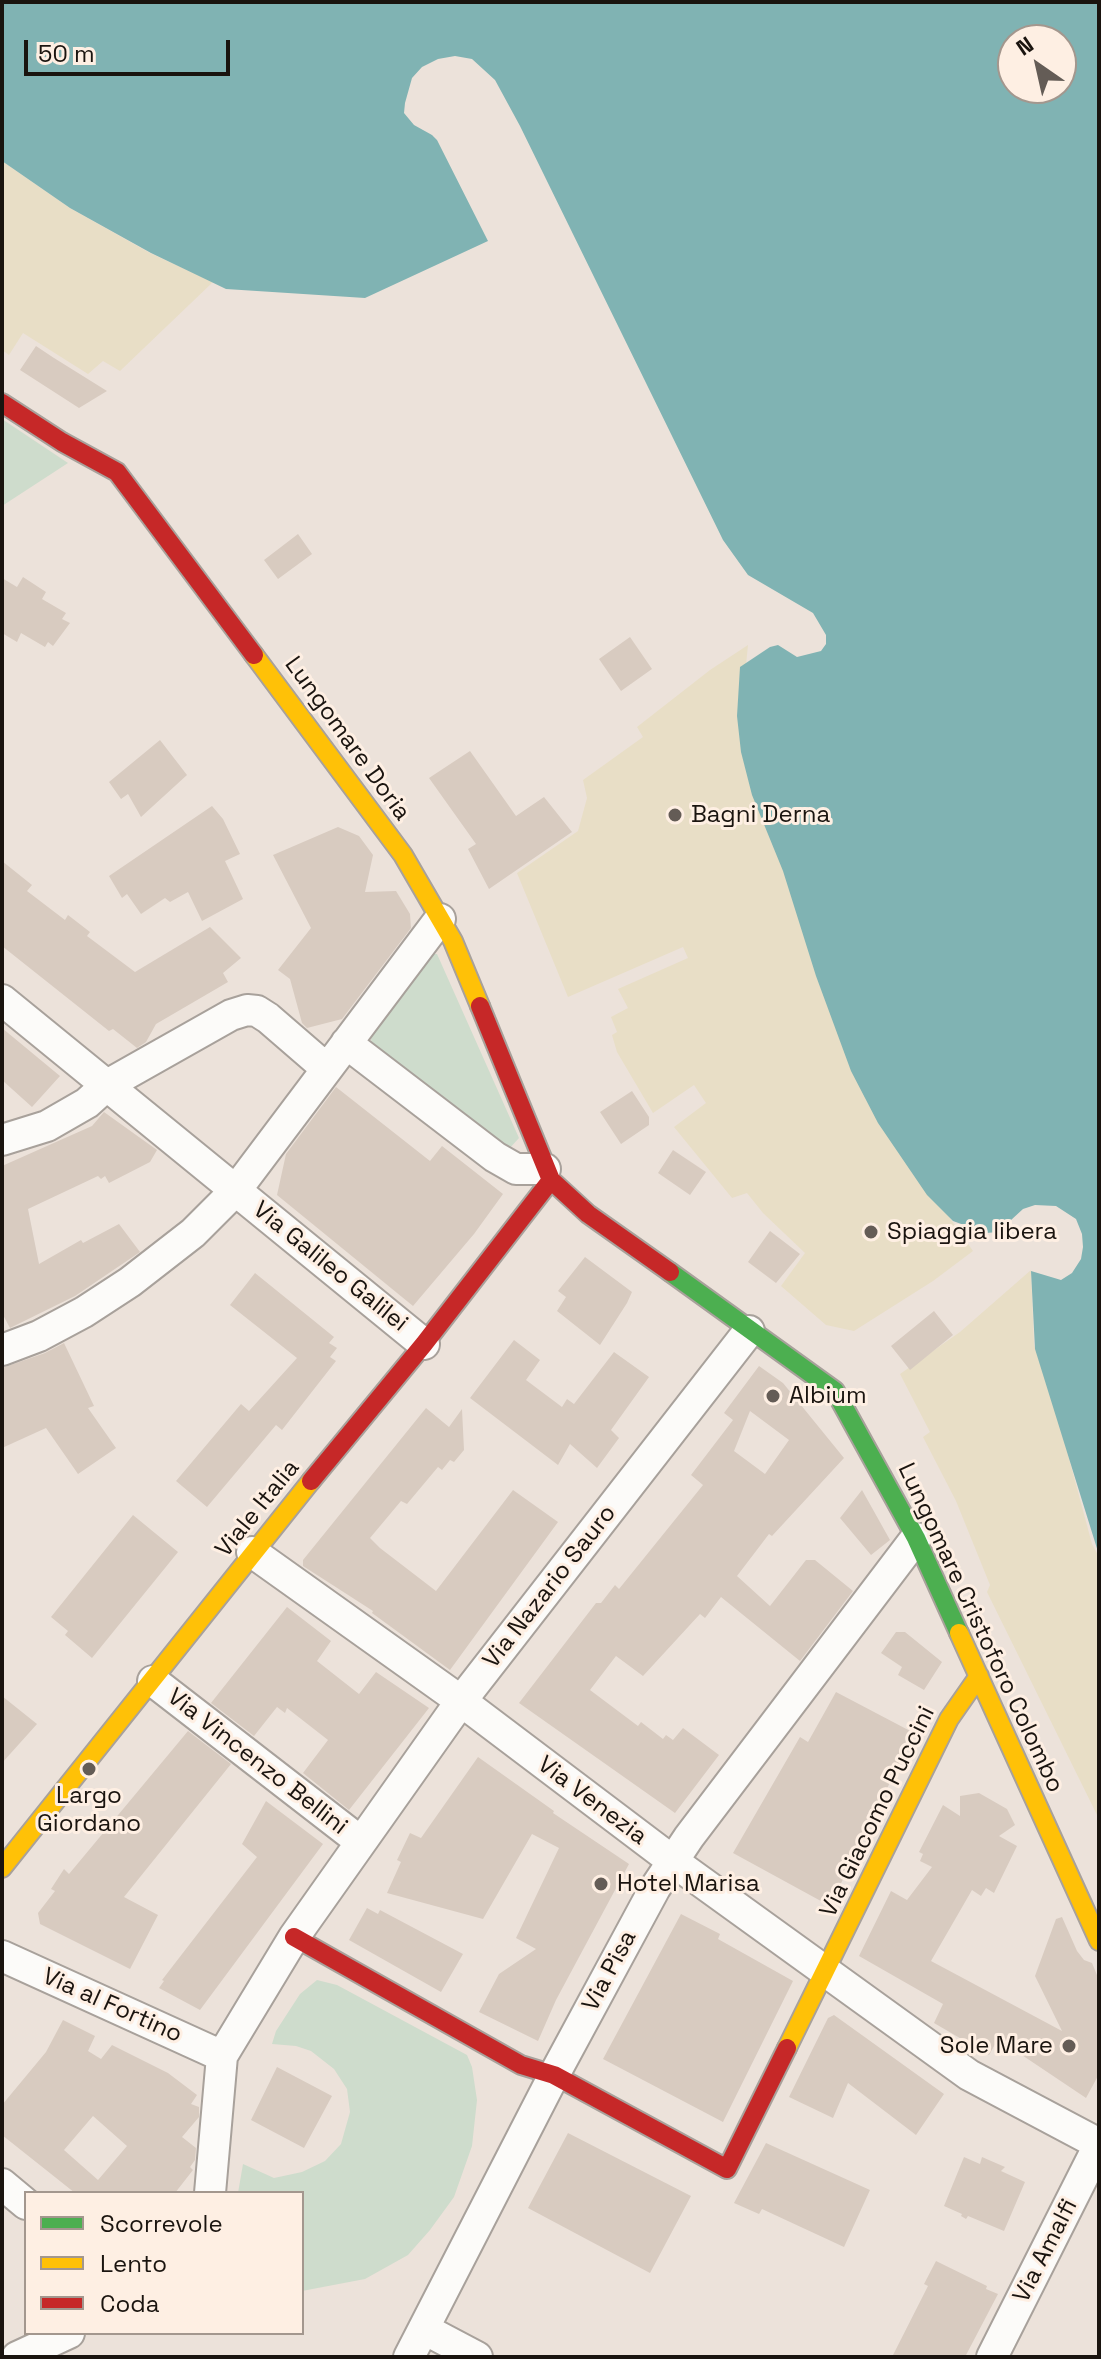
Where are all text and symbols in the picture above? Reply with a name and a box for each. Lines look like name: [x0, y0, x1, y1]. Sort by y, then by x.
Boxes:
scale bar: [28, 24, 234, 74]
north arrow: [997, 24, 1077, 104]
text: N: [1011, 30, 1039, 61]
text: 50 m: [38, 38, 95, 69]
street label: Lungomare Doria: [278, 651, 416, 827]
place label: Bagni Derna: [691, 801, 830, 829]
marker: Bagni Derna: [666, 806, 684, 824]
street label: Via Galileo Galilei: [247, 1196, 413, 1338]
place label: Spiaggia libera: [887, 1218, 1057, 1246]
marker: Spiaggia libera: [862, 1223, 880, 1241]
place label: Albium: [789, 1382, 867, 1410]
marker: Albium: [764, 1387, 782, 1405]
street label: Viale Italia: [210, 1454, 306, 1564]
street label: Lungomare Cristoforo Colombo: [891, 1459, 1069, 1797]
street label: Via Nazario Sauro: [477, 1500, 623, 1674]
street label: Via Vincenzo Bellini: [161, 1683, 353, 1841]
street label: Via Giacomo Puccini: [814, 1702, 942, 1922]
street label: Via Venezia: [532, 1751, 652, 1851]
marker: Largo Giordano: [80, 1760, 98, 1778]
place label: Largo Giordano: [37, 1782, 141, 1838]
place label: Hotel Marisa: [617, 1870, 760, 1898]
marker: Hotel Marisa: [592, 1875, 610, 1893]
street label: Via Pisa: [577, 1926, 643, 2016]
street label: Via al Fortino: [38, 1962, 186, 2050]
place label: Sole Mare: [940, 2032, 1053, 2060]
marker: Sole Mare: [1060, 2037, 1078, 2055]
legend: [24, 2191, 304, 2335]
street label: Via Amalfi: [1008, 2195, 1084, 2307]
text: Scorrevole: [100, 2208, 223, 2239]
text: Lento: [100, 2248, 167, 2279]
text: Coda: [100, 2288, 160, 2319]

